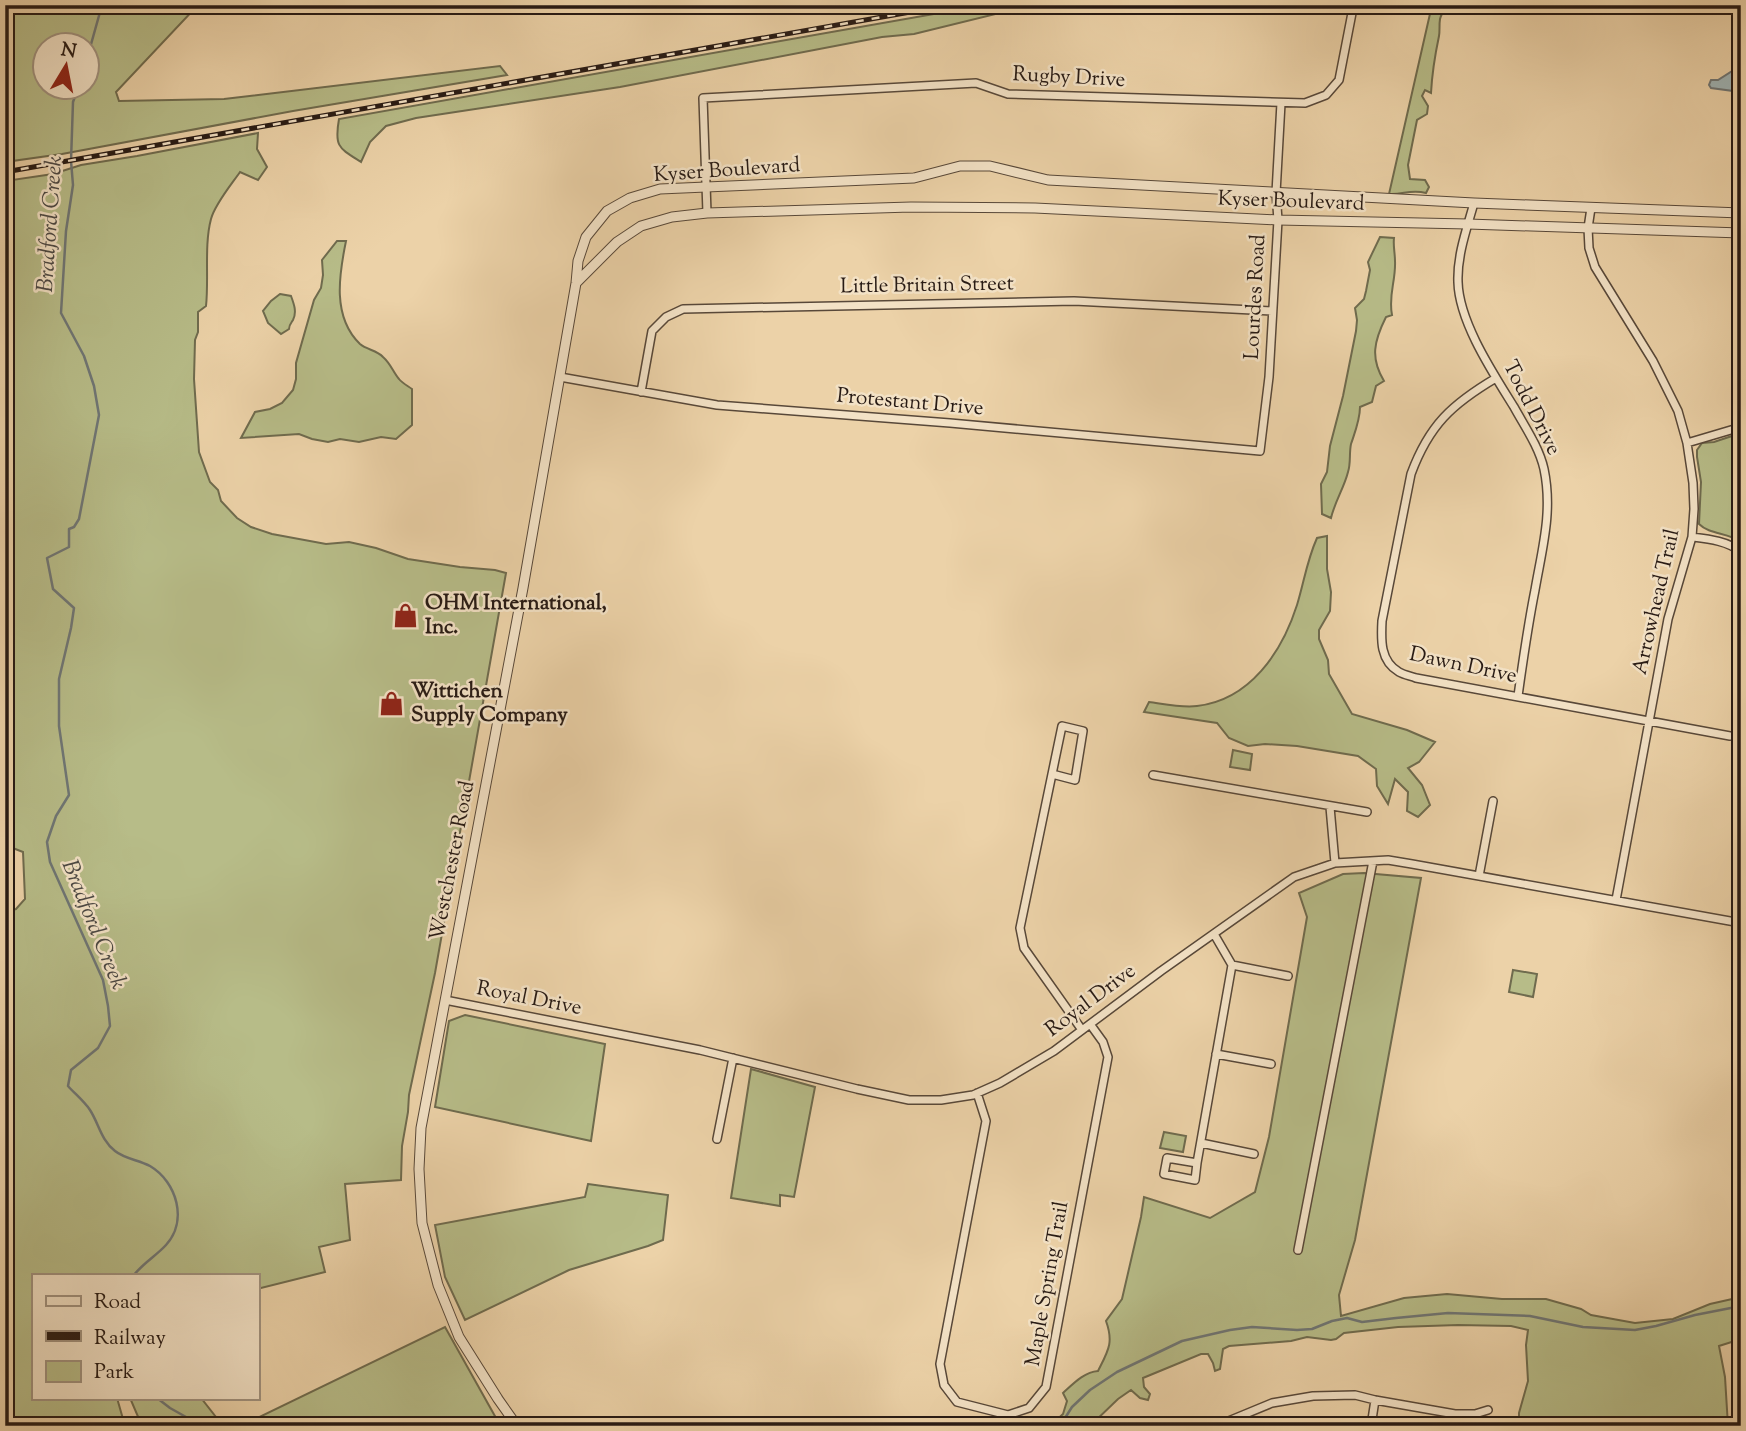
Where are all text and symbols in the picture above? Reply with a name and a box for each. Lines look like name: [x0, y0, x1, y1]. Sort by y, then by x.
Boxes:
north arrow: [32, 32, 102, 102]
text: N: [59, 37, 78, 66]
street label: Rugby Drive: [1012, 60, 1126, 96]
street label: Kyser Boulevard: [653, 151, 801, 191]
water label: Bradford Creek: [30, 155, 72, 293]
street label: Kyser Boulevard: [1217, 184, 1365, 220]
street label: Lourdes Road: [1238, 233, 1274, 360]
street label: Little Britain Street: [840, 269, 1014, 303]
street label: Todd Drive: [1494, 355, 1568, 461]
street label: Protestant Drive: [835, 382, 985, 424]
street label: Arrowhead Trail: [1626, 526, 1688, 678]
place label: OHM International, Inc.: [425, 589, 607, 643]
shop icon: OHM International, Inc.: [391, 602, 419, 630]
street label: Dawn Drive: [1407, 640, 1519, 692]
place label: Wittichen Supply Company: [411, 677, 568, 731]
shop icon: Wittichen Supply Company: [377, 690, 405, 718]
street label: Westchester Road: [423, 778, 483, 944]
water label: Bradford Creek: [52, 855, 134, 995]
street label: Royal Drive: [1040, 957, 1142, 1045]
street label: Royal Drive: [474, 974, 584, 1024]
street label: Maple Spring Trail: [1019, 1199, 1077, 1369]
legend: [32, 1274, 259, 1400]
text: Road: [94, 1288, 141, 1318]
text: Railway: [94, 1324, 166, 1354]
text: Park: [94, 1358, 135, 1388]

